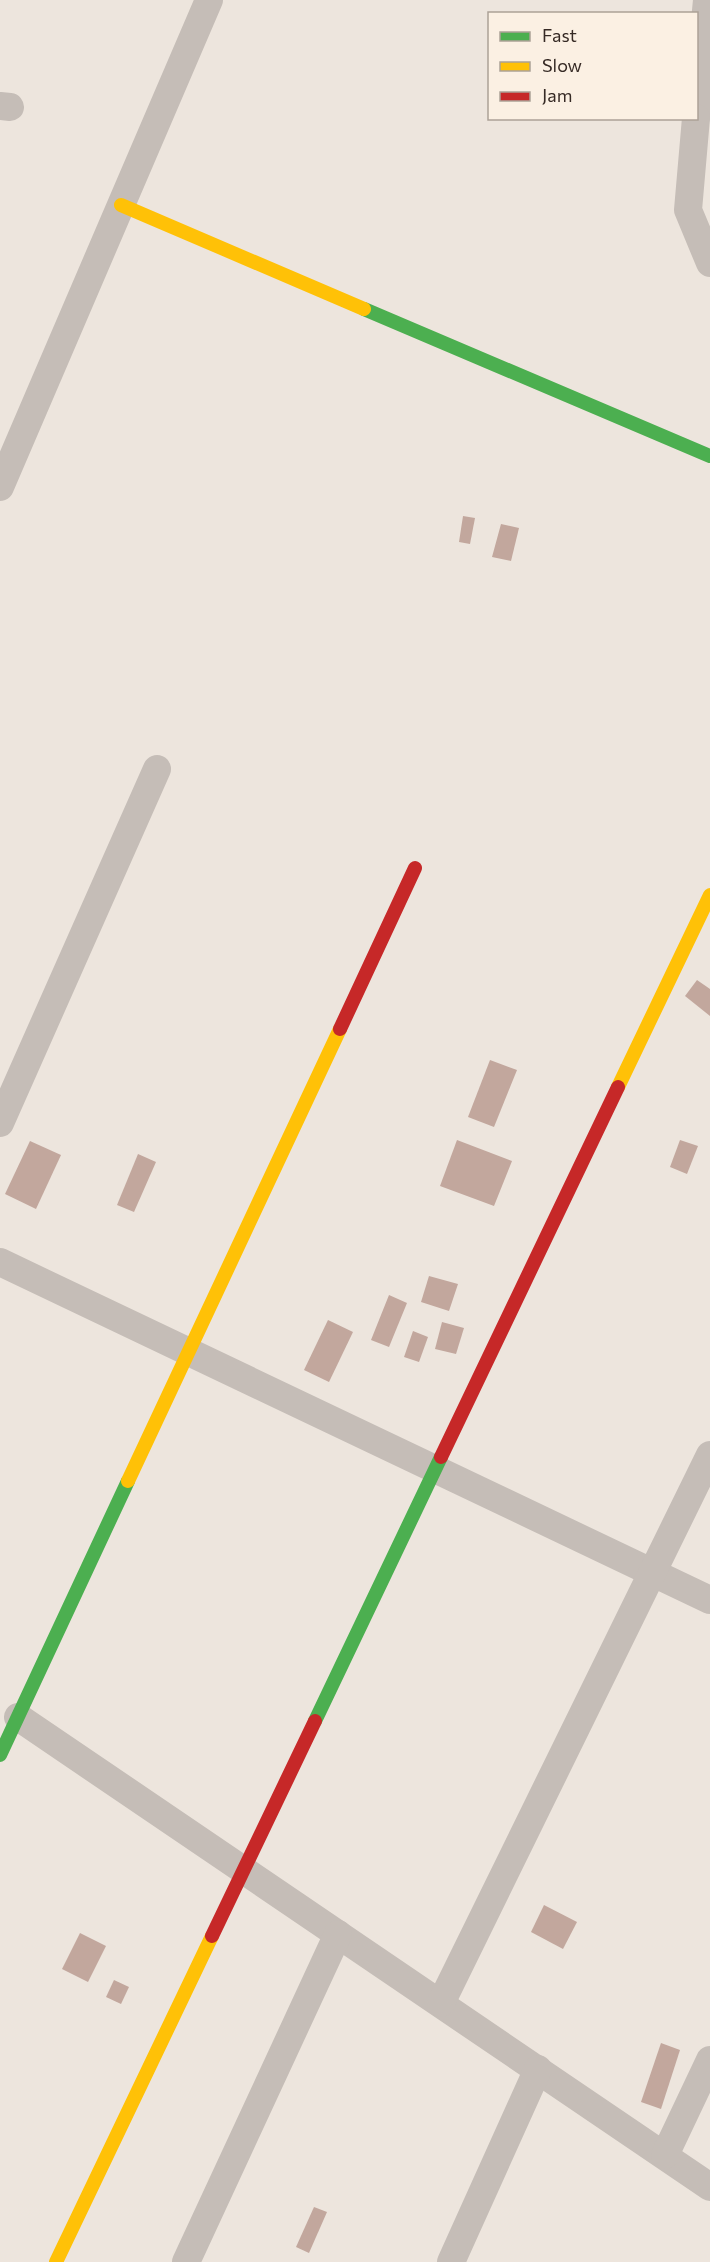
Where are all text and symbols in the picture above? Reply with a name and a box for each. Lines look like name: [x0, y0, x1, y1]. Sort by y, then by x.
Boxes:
legend: [488, 12, 698, 120]
text: Fast: [542, 24, 577, 46]
text: Slow: [542, 54, 582, 76]
text: Jam: [542, 84, 572, 106]

